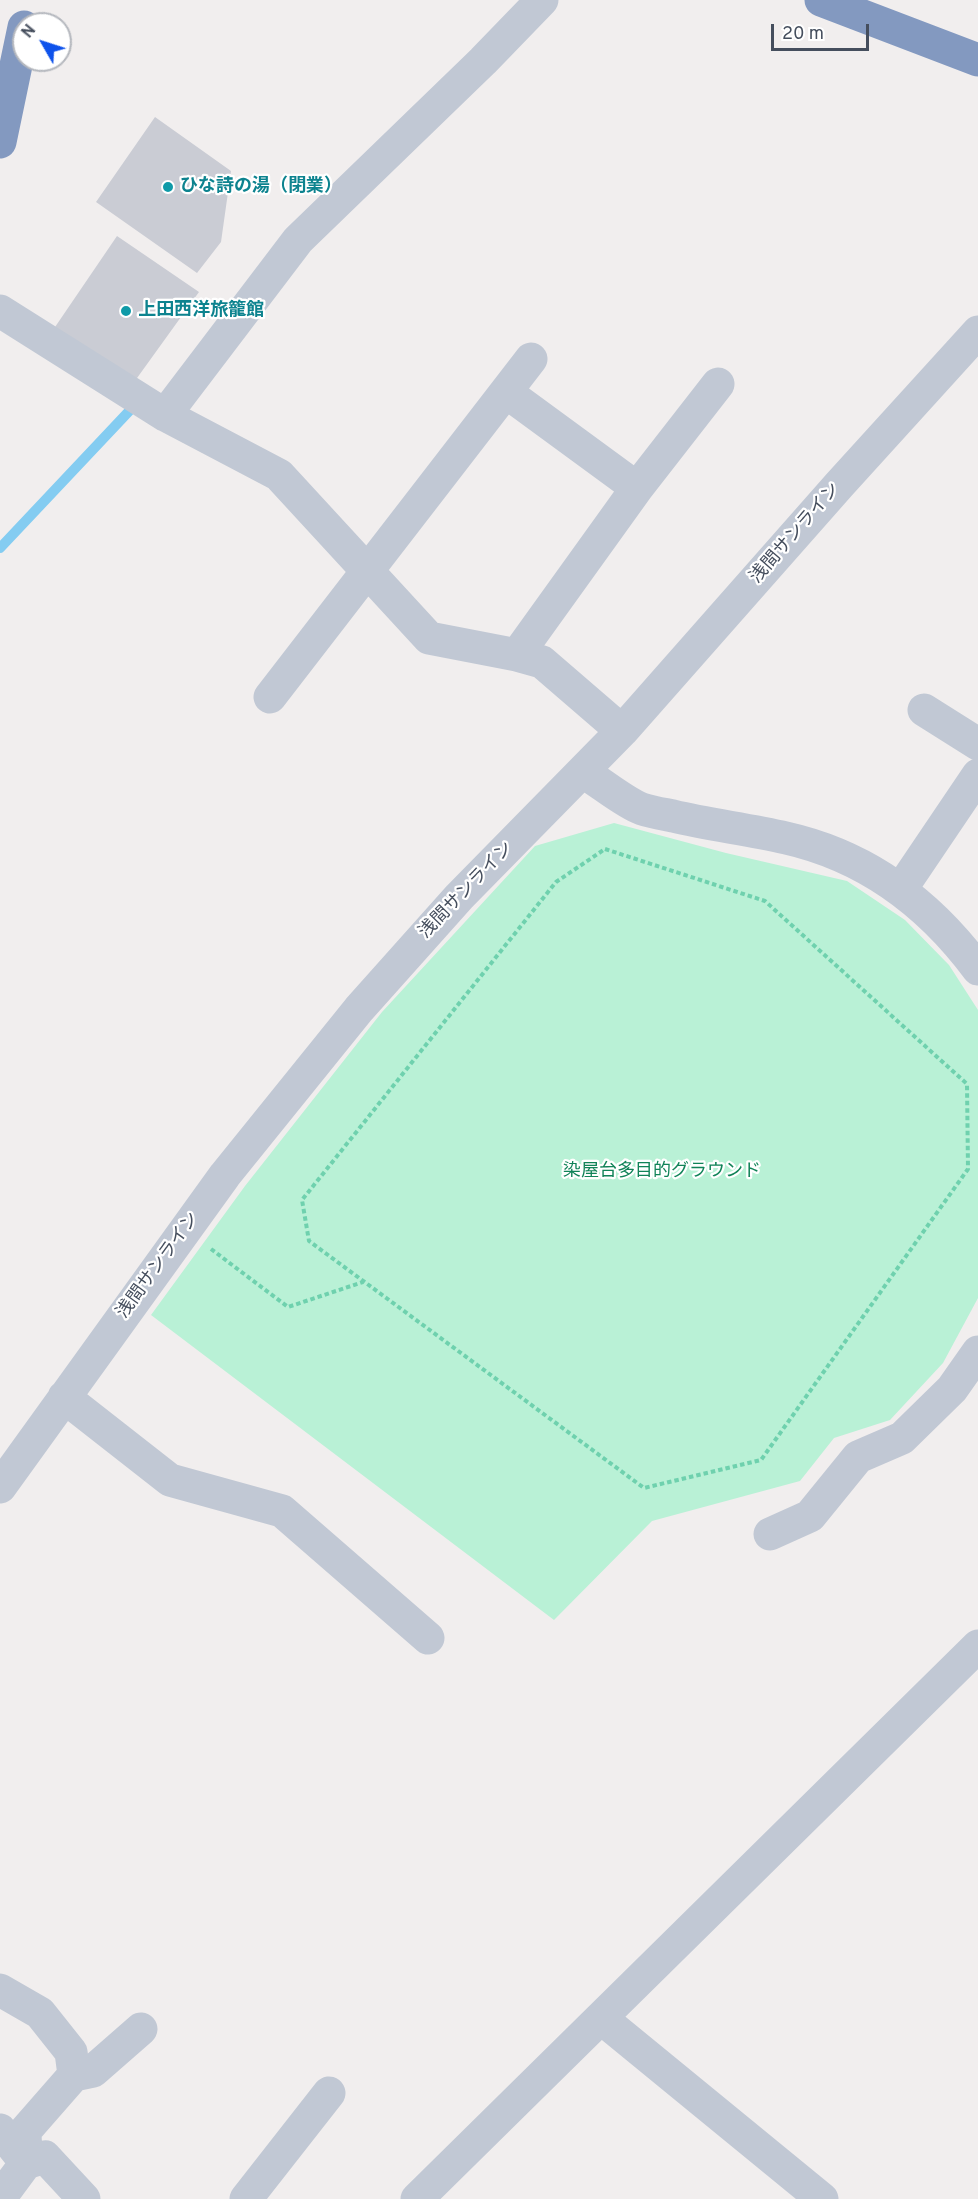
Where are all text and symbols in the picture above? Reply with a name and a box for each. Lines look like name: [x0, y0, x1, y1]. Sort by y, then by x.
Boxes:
north arrow: [12, 12, 72, 72]
scale bar: [774, 12, 872, 50]
text: N: [18, 21, 41, 43]
text: 20 m: [782, 23, 824, 46]
place label: ひな詩の湯（閉業）: [180, 176, 342, 198]
marker: ひな詩の湯（閉業）: [161, 180, 175, 194]
place label: 上田西洋旅籠館: [138, 300, 264, 322]
marker: 上田西洋旅籠館: [119, 304, 133, 318]
street label: 浅間サンライン: [747, 479, 845, 589]
street label: 浅間サンライン: [415, 838, 519, 944]
park label: 染屋台多目的グラウンド: [563, 1161, 761, 1183]
street label: 浅間サンライン: [113, 1209, 205, 1323]

